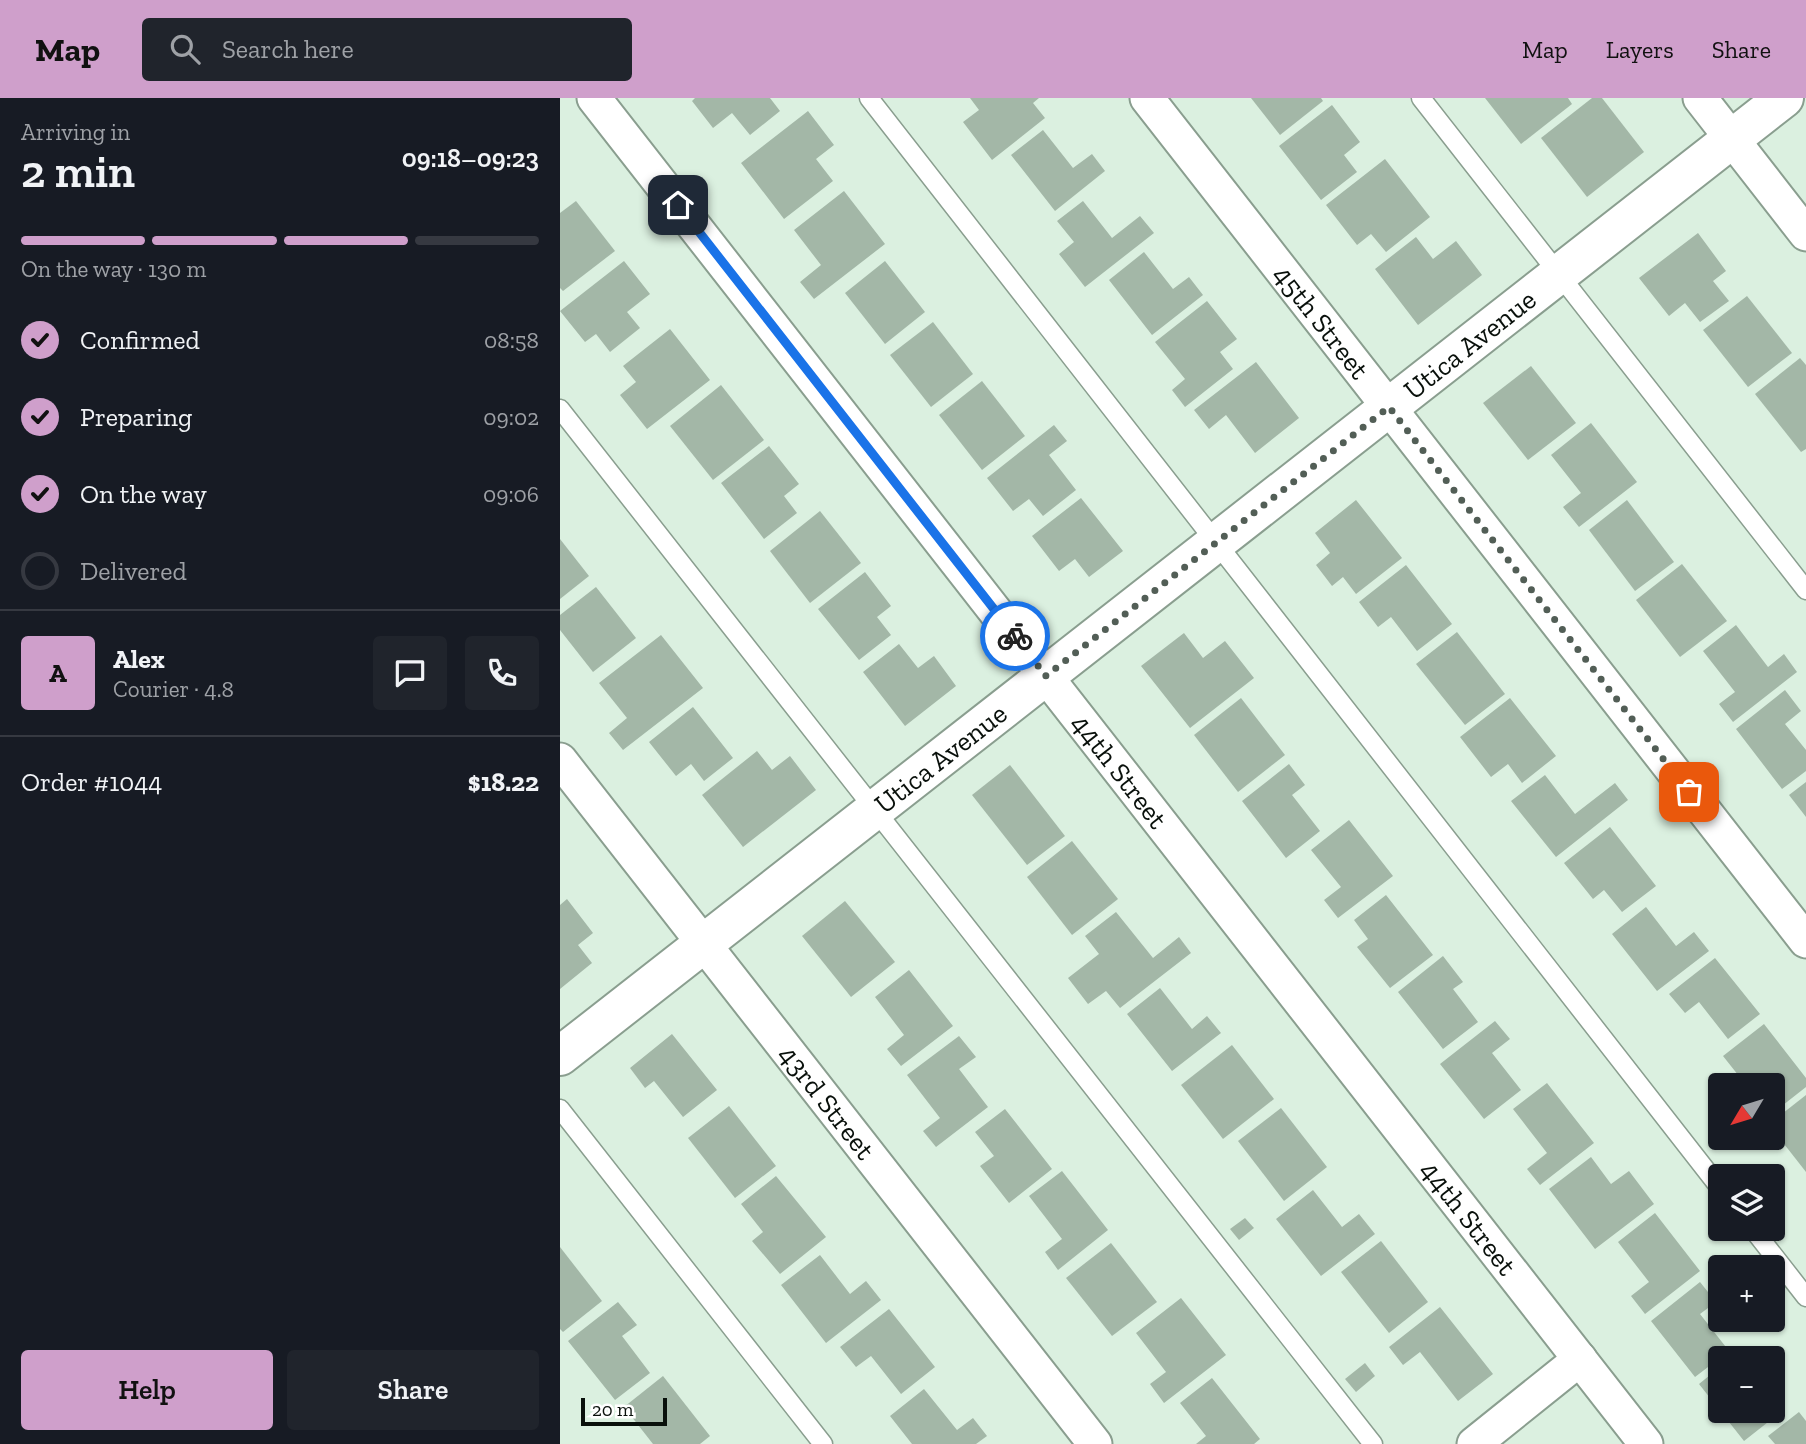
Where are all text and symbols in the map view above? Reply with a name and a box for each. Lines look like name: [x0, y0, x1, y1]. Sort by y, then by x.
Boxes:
search box: [142, 18, 632, 81]
text: Map: [35, 30, 100, 69]
icon: search: [166, 30, 204, 68]
text: Search here: [222, 33, 354, 65]
text: Map: [1522, 35, 1568, 64]
text: Layers: [1606, 35, 1674, 64]
text: Share: [1712, 35, 1771, 64]
text: Arriving in: [21, 118, 130, 146]
text: 09:18–09:23: [402, 142, 539, 174]
text: 2 min: [21, 144, 135, 199]
pin: [648, 175, 708, 235]
icon: home: [659, 186, 697, 224]
text: On the way · 130 m: [21, 255, 206, 283]
street label: 45th Street: [1267, 259, 1377, 386]
street label: Utica Avenue: [1397, 283, 1543, 406]
icon: check: [21, 321, 59, 359]
text: Confirmed: [80, 324, 200, 356]
text: 08:58: [484, 326, 539, 354]
icon: check: [21, 398, 59, 436]
text: Preparing: [80, 401, 192, 433]
text: 09:02: [483, 403, 539, 431]
icon: check: [21, 475, 59, 513]
text: On the way: [80, 478, 207, 510]
text: 09:06: [483, 480, 539, 508]
text: Delivered: [80, 555, 187, 587]
courier: [980, 601, 1050, 671]
icon: bike: [996, 617, 1034, 655]
button: chat: [373, 636, 447, 710]
button: phone: [465, 636, 539, 710]
text: Alex: [113, 643, 165, 675]
text: A: [49, 657, 67, 689]
text: Courier · 4.8: [113, 675, 234, 703]
street label: Utica Avenue: [868, 697, 1013, 821]
street label: 44th Street: [1065, 707, 1175, 835]
pin: [1659, 762, 1719, 822]
text: Order #1044: [21, 766, 162, 798]
text: $18.22: [468, 766, 539, 798]
icon: bag: [1670, 773, 1708, 811]
street label: 43rd Street: [772, 1038, 882, 1166]
north arrow: [1708, 1073, 1785, 1150]
map controls: [1708, 1073, 1785, 1423]
street label: 44th Street: [1414, 1154, 1524, 1282]
button: layers: [1708, 1164, 1785, 1241]
button: +: [1708, 1255, 1785, 1332]
button: −: [1708, 1346, 1785, 1423]
button: Help: [21, 1350, 273, 1430]
button: Share: [287, 1350, 539, 1430]
scale bar: [581, 1395, 667, 1427]
text: 20 m: [592, 1398, 633, 1421]

